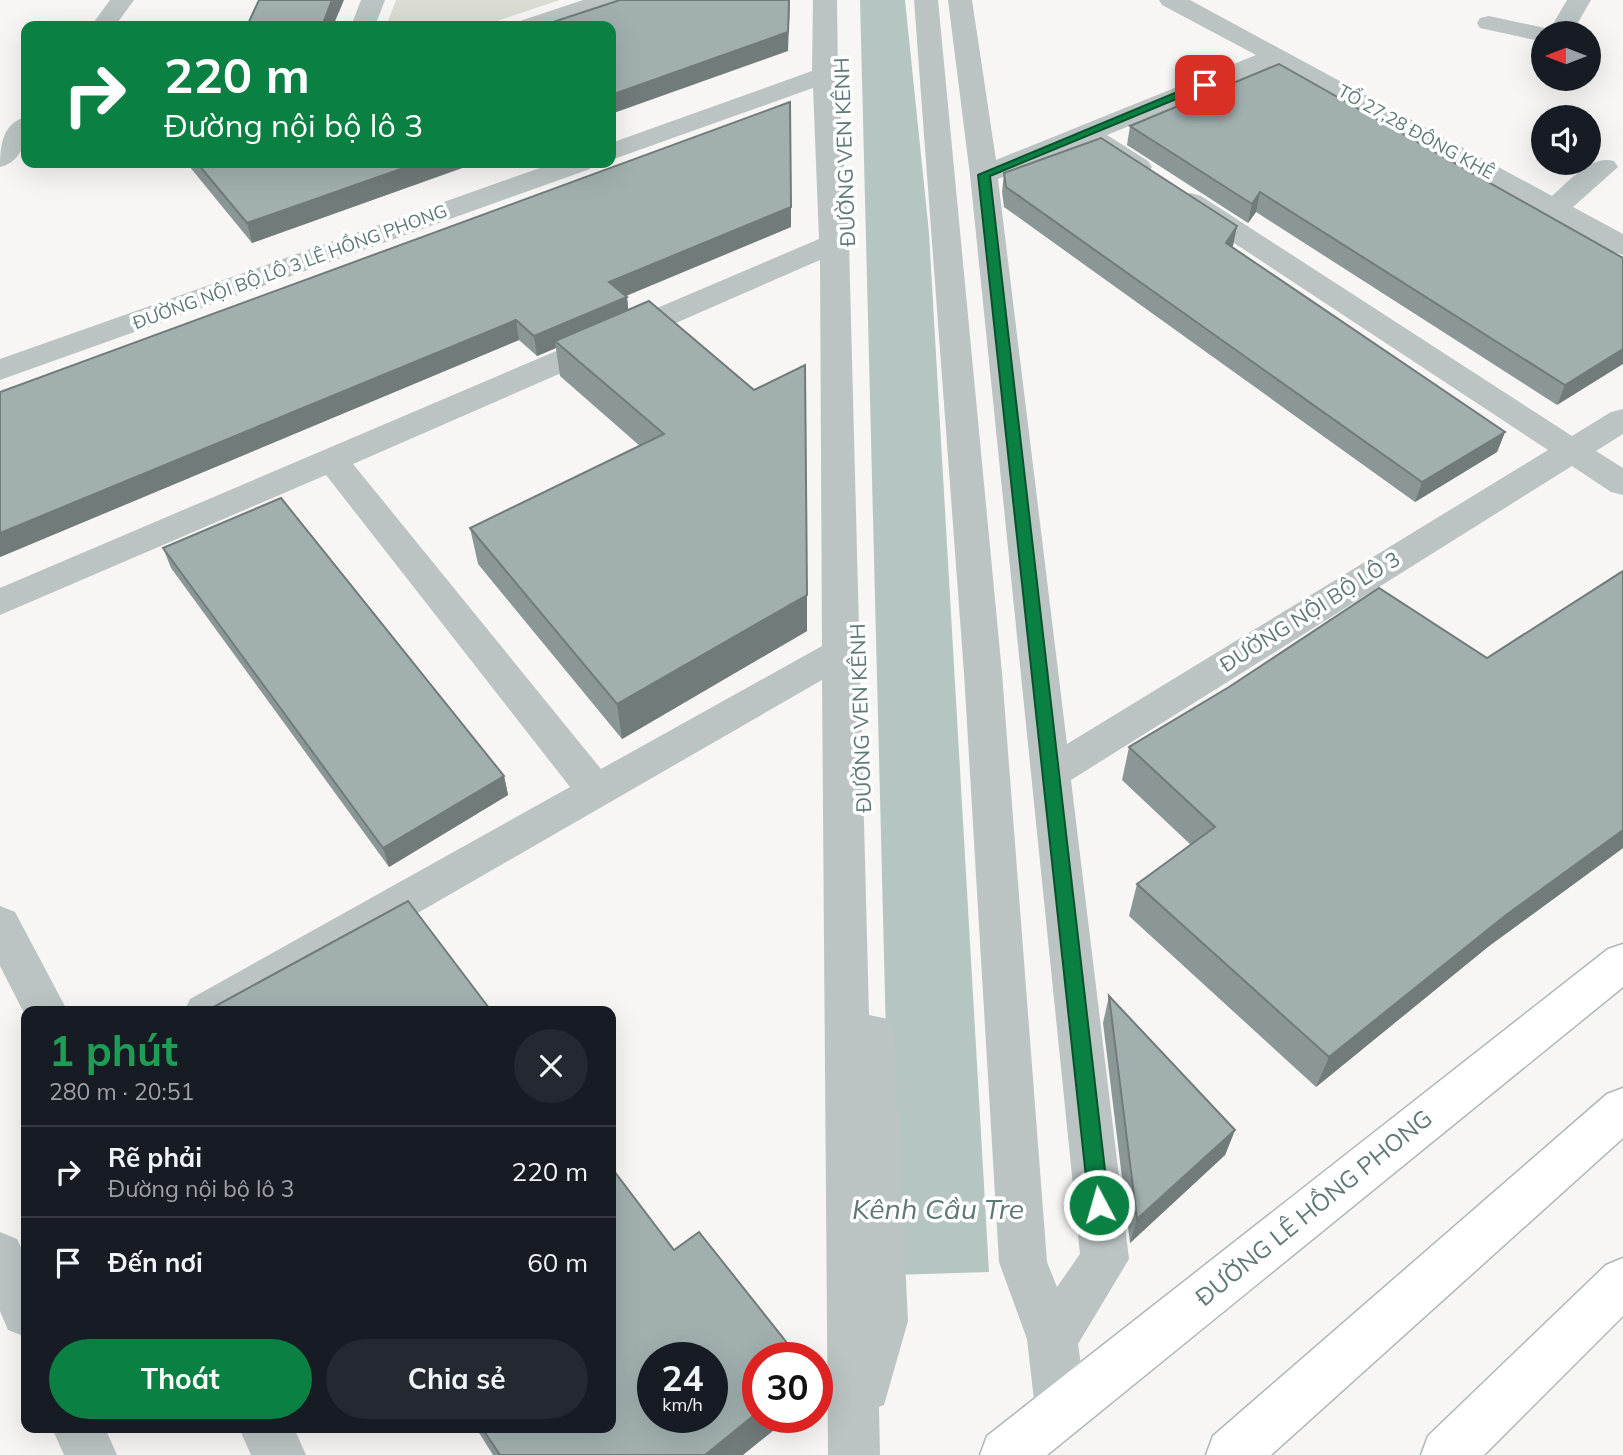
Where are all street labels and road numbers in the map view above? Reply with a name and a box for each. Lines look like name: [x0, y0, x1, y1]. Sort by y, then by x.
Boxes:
street label: ĐƯỜNG VEN KÊNH: [828, 57, 860, 247]
street label: TỔ 27,28 ĐÔNG KHÊ: [1334, 79, 1498, 184]
street label: ĐƯỜNG NỘI BỘ LÔ 3 LÊ HỒNG PHONG: [130, 199, 450, 334]
street label: ĐƯỜNG NỘI BỘ LÔ 3: [1215, 545, 1404, 677]
street label: ĐƯỜNG VEN KÊNH: [844, 623, 876, 813]
street label: ĐƯỜNG LÊ HỒNG PHONG: [1189, 1102, 1438, 1312]

